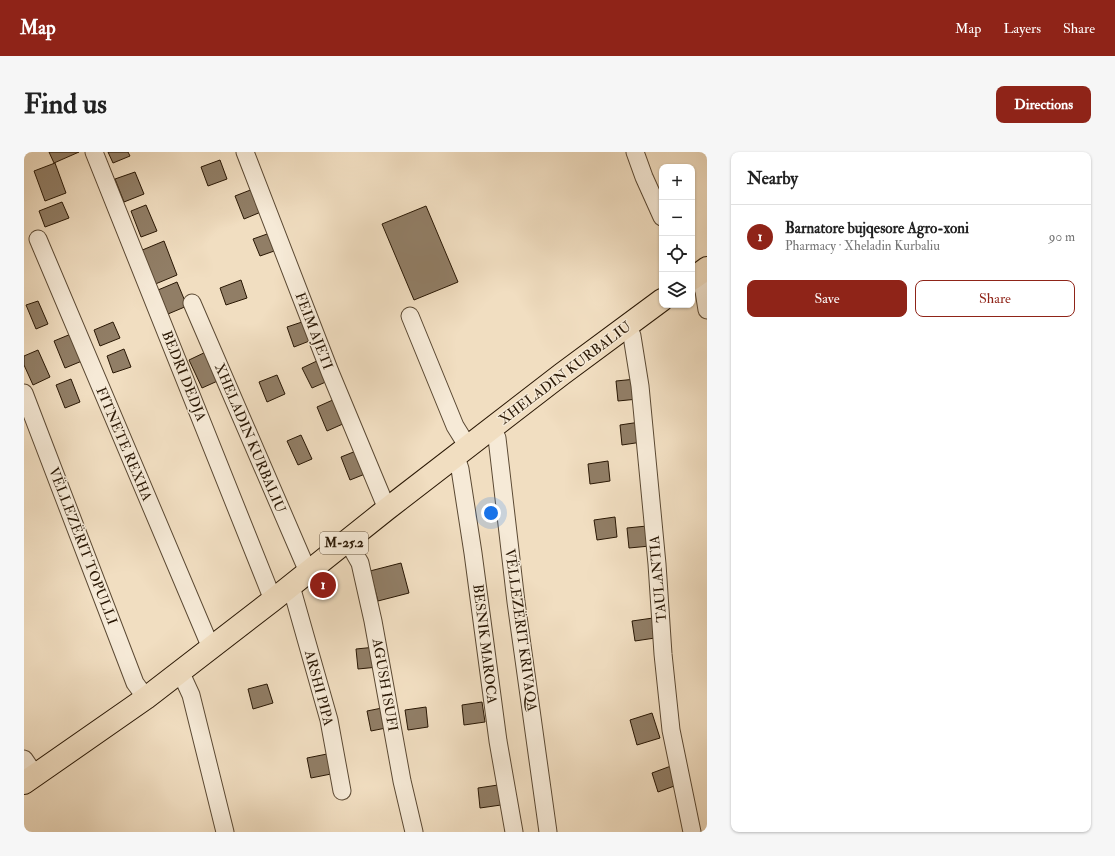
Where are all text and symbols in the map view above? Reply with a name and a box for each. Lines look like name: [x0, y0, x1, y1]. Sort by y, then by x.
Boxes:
text: Map: [20, 16, 56, 40]
text: Map: [955, 20, 981, 37]
text: Layers: [1003, 20, 1041, 37]
text: Share: [1063, 20, 1095, 37]
button: Directions: [996, 86, 1091, 123]
text: Find us: [24, 87, 107, 122]
map controls: [659, 164, 695, 308]
button: +: [659, 164, 695, 200]
text: Nearby: [747, 168, 798, 189]
button: −: [659, 200, 695, 236]
text: Barnatore bujqesore Agro-xoni: [785, 219, 969, 238]
text: 1: [758, 229, 762, 245]
text: 90 m: [1049, 229, 1075, 245]
button: locate: [659, 236, 695, 272]
text: Pharmacy · Xheladin Kurbaliu: [785, 238, 940, 254]
button: layers: [659, 272, 695, 308]
button: Save: [747, 280, 907, 317]
button: Share: [915, 280, 1075, 317]
street label: FEIM AJETI: [291, 290, 337, 372]
street label: XHELADIN KURBALIU: [496, 318, 635, 428]
street label: BEDRI DEDJA: [158, 328, 210, 424]
street label: XHELADIN KURBALIU: [211, 361, 289, 516]
street label: FITNETE REXHA: [92, 384, 156, 504]
street label: VËLLEZËRIT TOPULLI: [45, 465, 121, 628]
your location: [481, 503, 501, 523]
road number: M-25.2: [320, 532, 368, 554]
street label: TAULANTIA: [646, 535, 670, 623]
street label: VËLLEZËRIT KRIVAQA: [501, 548, 541, 713]
pin: 1: [310, 570, 336, 600]
street label: BESNIK MAROCA: [469, 583, 501, 705]
street label: AGUSH ISUFI: [368, 636, 402, 733]
street label: ARSHI PIPA: [301, 648, 337, 728]

